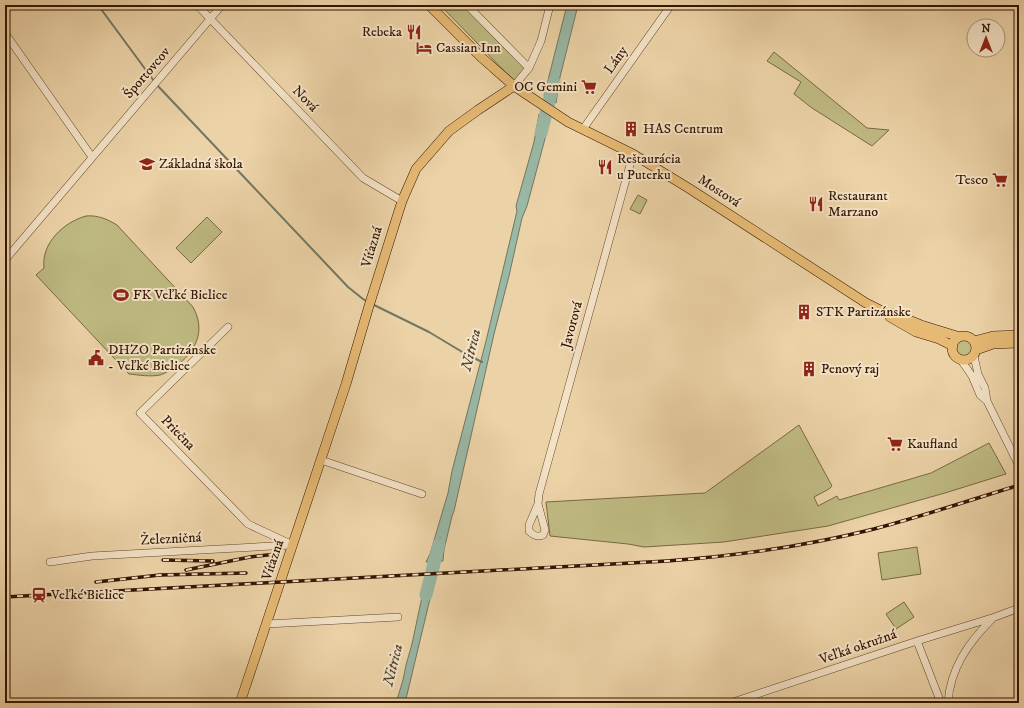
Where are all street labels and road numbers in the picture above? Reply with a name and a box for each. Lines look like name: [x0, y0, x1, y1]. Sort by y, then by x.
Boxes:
street label: Lány: [600, 42, 632, 77]
street label: Športovcov: [120, 43, 175, 103]
street label: Nová: [288, 82, 322, 116]
street label: Mostová: [694, 171, 744, 212]
street label: Víťazná: [357, 224, 387, 271]
street label: Javorová: [557, 299, 587, 353]
street label: Priečna: [157, 412, 199, 454]
street label: Železničná: [140, 528, 202, 550]
street label: Víťazná: [257, 537, 288, 584]
street label: Veľká okružná: [816, 625, 899, 669]

